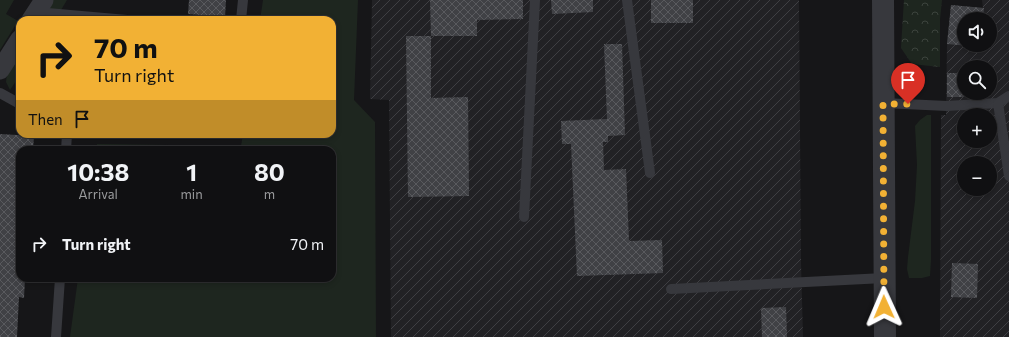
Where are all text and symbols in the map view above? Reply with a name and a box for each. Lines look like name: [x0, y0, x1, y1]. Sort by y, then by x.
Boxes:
map controls: [957, 12, 997, 196]
button: sound: [957, 12, 997, 52]
text: 70 m: [94, 30, 158, 64]
icon: right: [28, 32, 80, 84]
button: search: [957, 60, 997, 100]
pin: [891, 63, 925, 104]
text: Turn right: [94, 64, 174, 86]
icon: arrive: [897, 69, 919, 91]
icon: arrive: [71, 108, 93, 130]
button: +: [957, 108, 997, 148]
text: Then: [28, 110, 63, 128]
button: −: [957, 156, 997, 196]
text: 10:38: [67, 157, 129, 186]
text: 1: [186, 157, 197, 186]
text: 80: [254, 157, 285, 186]
text: Arrival: [79, 186, 118, 202]
text: min: [181, 186, 203, 202]
text: m: [264, 186, 275, 202]
icon: right: [28, 233, 50, 255]
text: Turn right: [62, 235, 131, 253]
text: 70 m: [290, 235, 324, 253]
position arrow: [863, 286, 905, 328]

